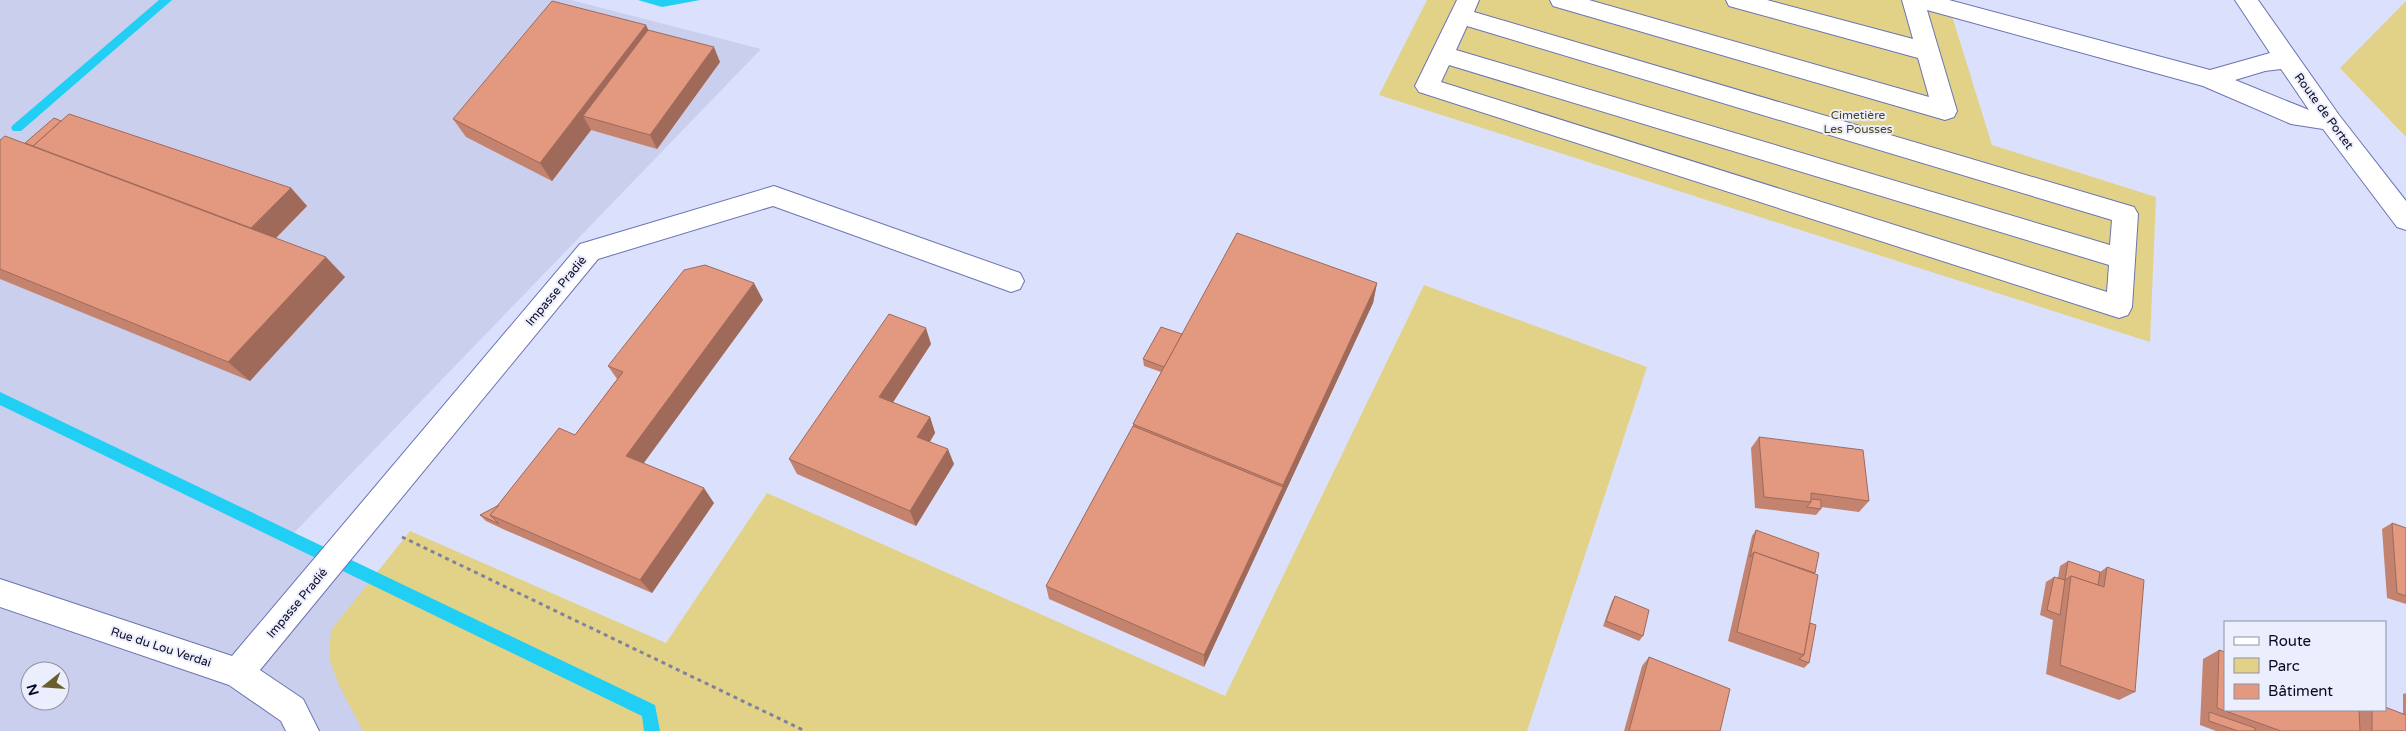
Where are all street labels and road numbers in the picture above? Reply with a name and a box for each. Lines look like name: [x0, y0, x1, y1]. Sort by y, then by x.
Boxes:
street label: Route de Portet: [2292, 70, 2357, 152]
street label: Impasse Pradié: [523, 253, 589, 329]
street label: Impasse Pradié: [264, 565, 330, 641]
street label: Rue du Lou Verdai: [109, 624, 213, 670]

